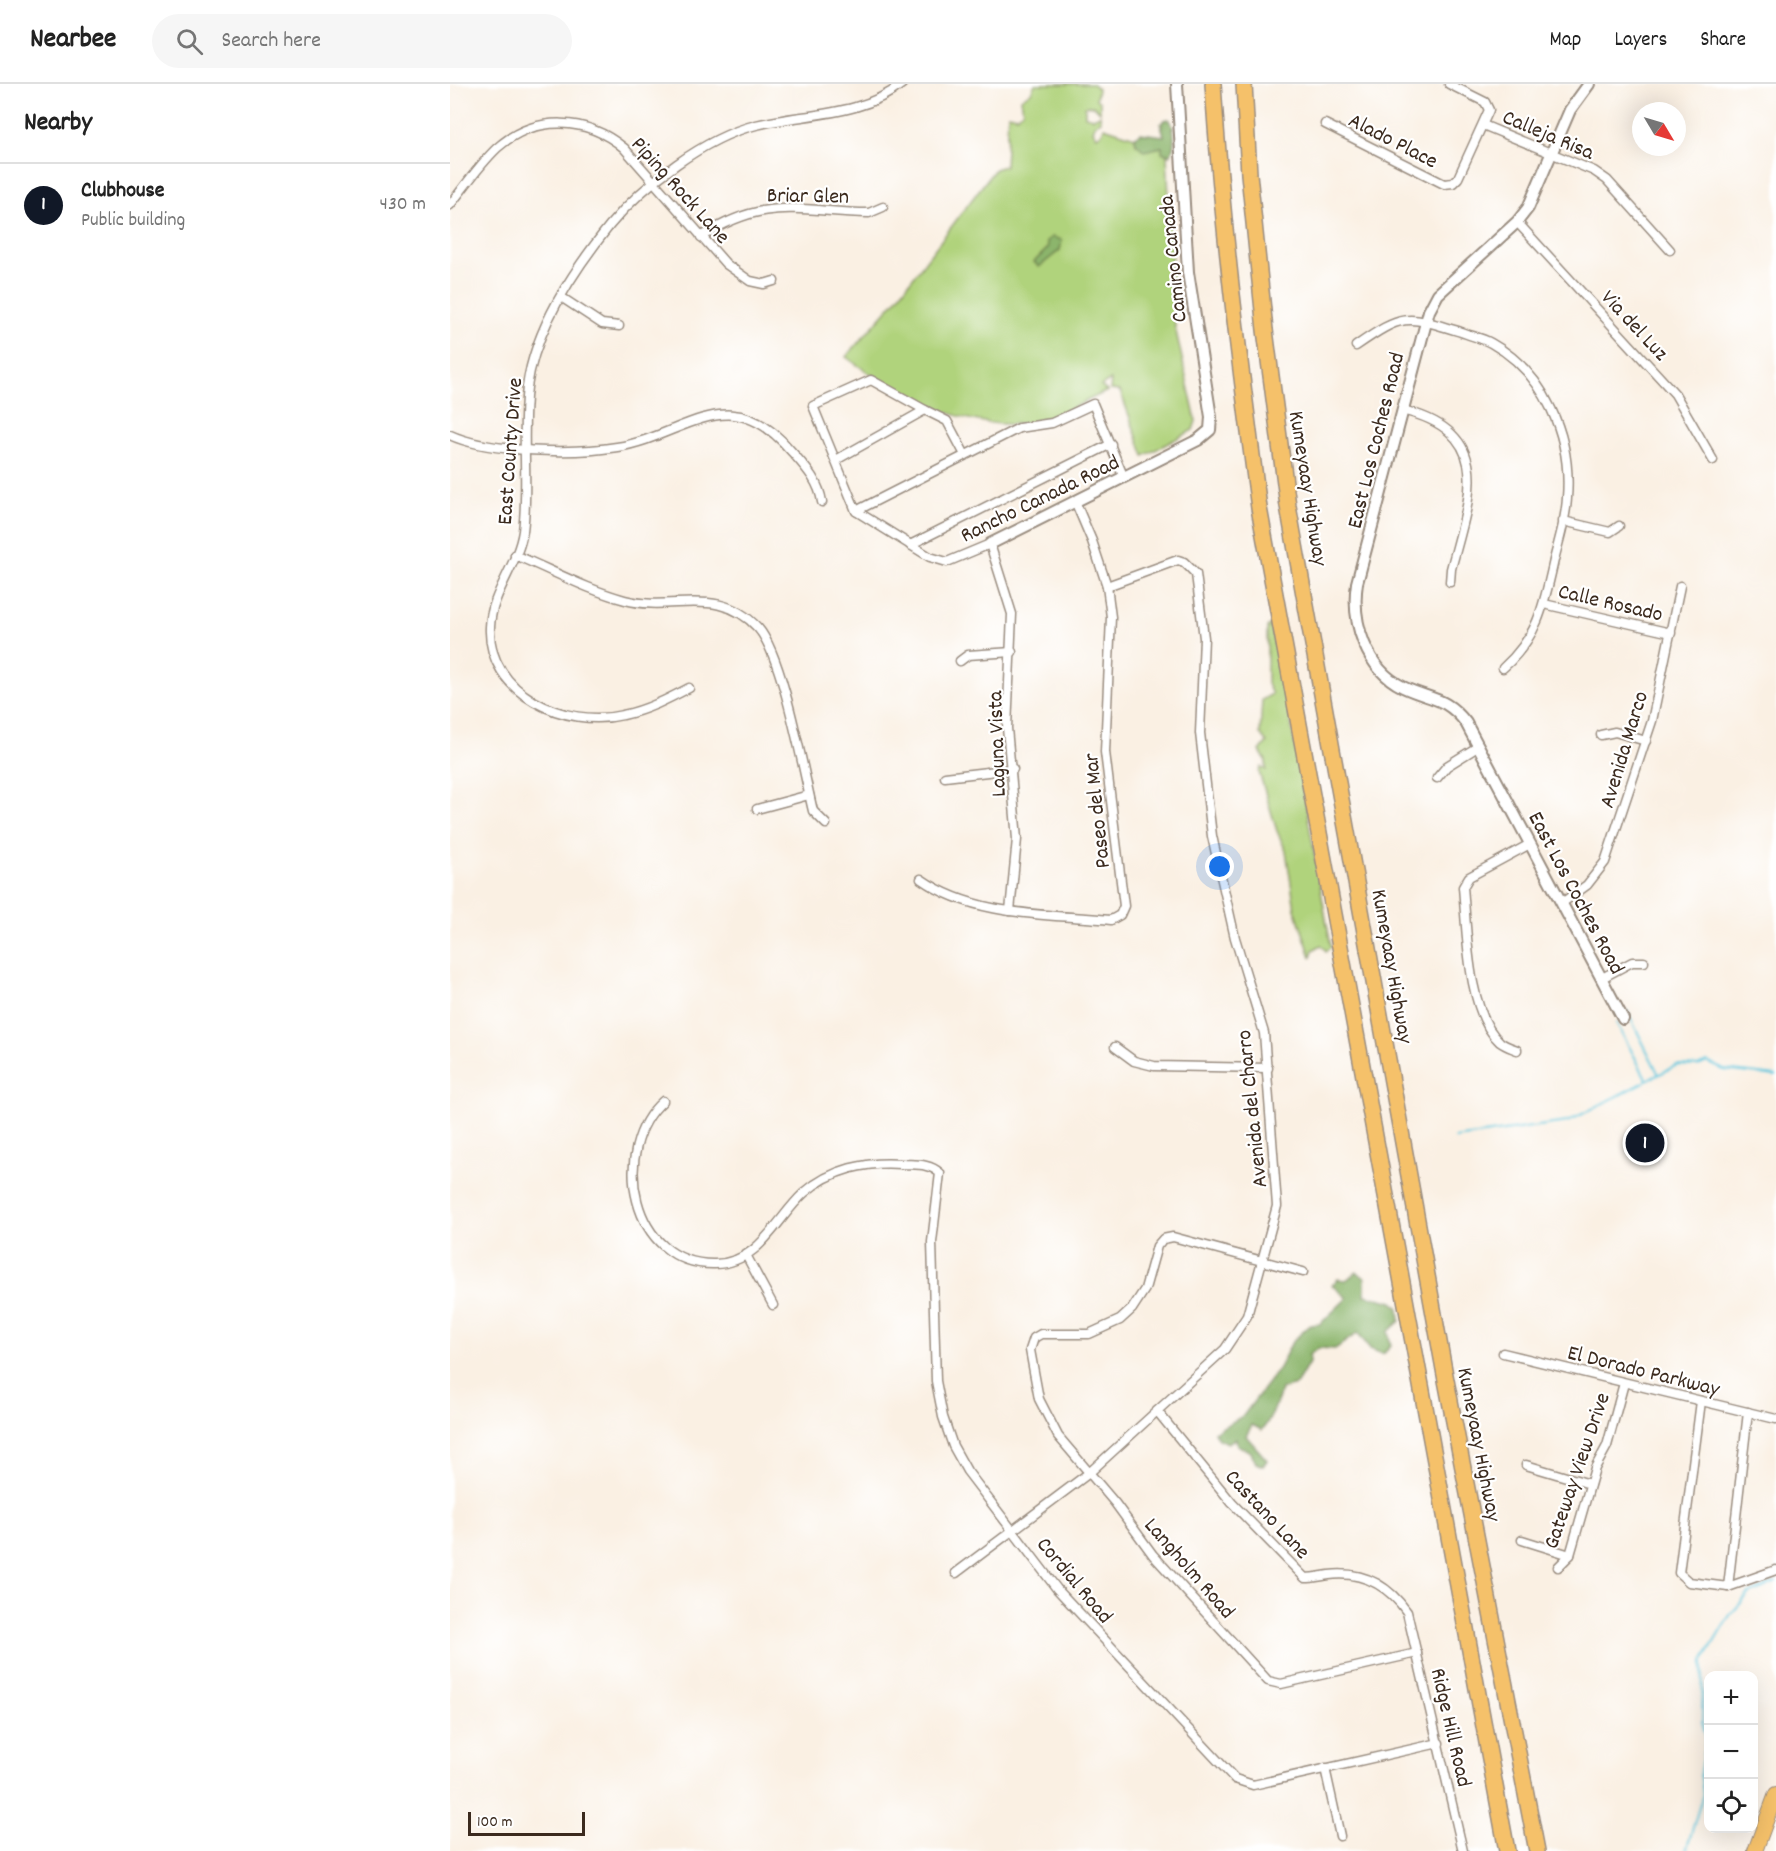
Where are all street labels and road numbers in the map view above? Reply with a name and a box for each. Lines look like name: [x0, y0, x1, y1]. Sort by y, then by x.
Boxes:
street label: Calleja Risa: [1497, 103, 1599, 170]
street label: Alado Place: [1342, 106, 1443, 178]
street label: Piping Rock Lane: [623, 131, 736, 252]
street label: Briar Glen: [767, 181, 849, 214]
street label: Camino Canada: [1152, 193, 1197, 324]
street label: Via del Luz: [1592, 284, 1675, 369]
street label: East Los Coches Road: [1341, 350, 1414, 532]
street label: East County Drive: [491, 377, 532, 526]
street label: Kumeyaay Highway: [1279, 409, 1334, 569]
street label: Rancho Canada Road: [956, 448, 1125, 552]
street label: Calle Rosado: [1555, 577, 1666, 632]
street label: Avenida Marco: [1593, 688, 1658, 812]
street label: Laguna Vista: [981, 690, 1016, 798]
street label: Paseo del Mar: [1077, 751, 1120, 870]
street label: East Los Coches Road: [1519, 807, 1631, 981]
street label: Kumeyaay Highway: [1362, 887, 1420, 1047]
street label: Avenida del Charro: [1230, 1028, 1277, 1189]
street label: El Dorado Parkway: [1564, 1338, 1724, 1407]
street label: Kumeyaay Highway: [1447, 1365, 1508, 1525]
street label: Gateway View Drive: [1537, 1389, 1620, 1554]
street label: Castano Lane: [1217, 1463, 1316, 1567]
street label: Langholm Road: [1135, 1512, 1241, 1627]
street label: Cordial Road: [1028, 1531, 1119, 1631]
street label: Ridge Hill Road: [1421, 1665, 1478, 1790]

